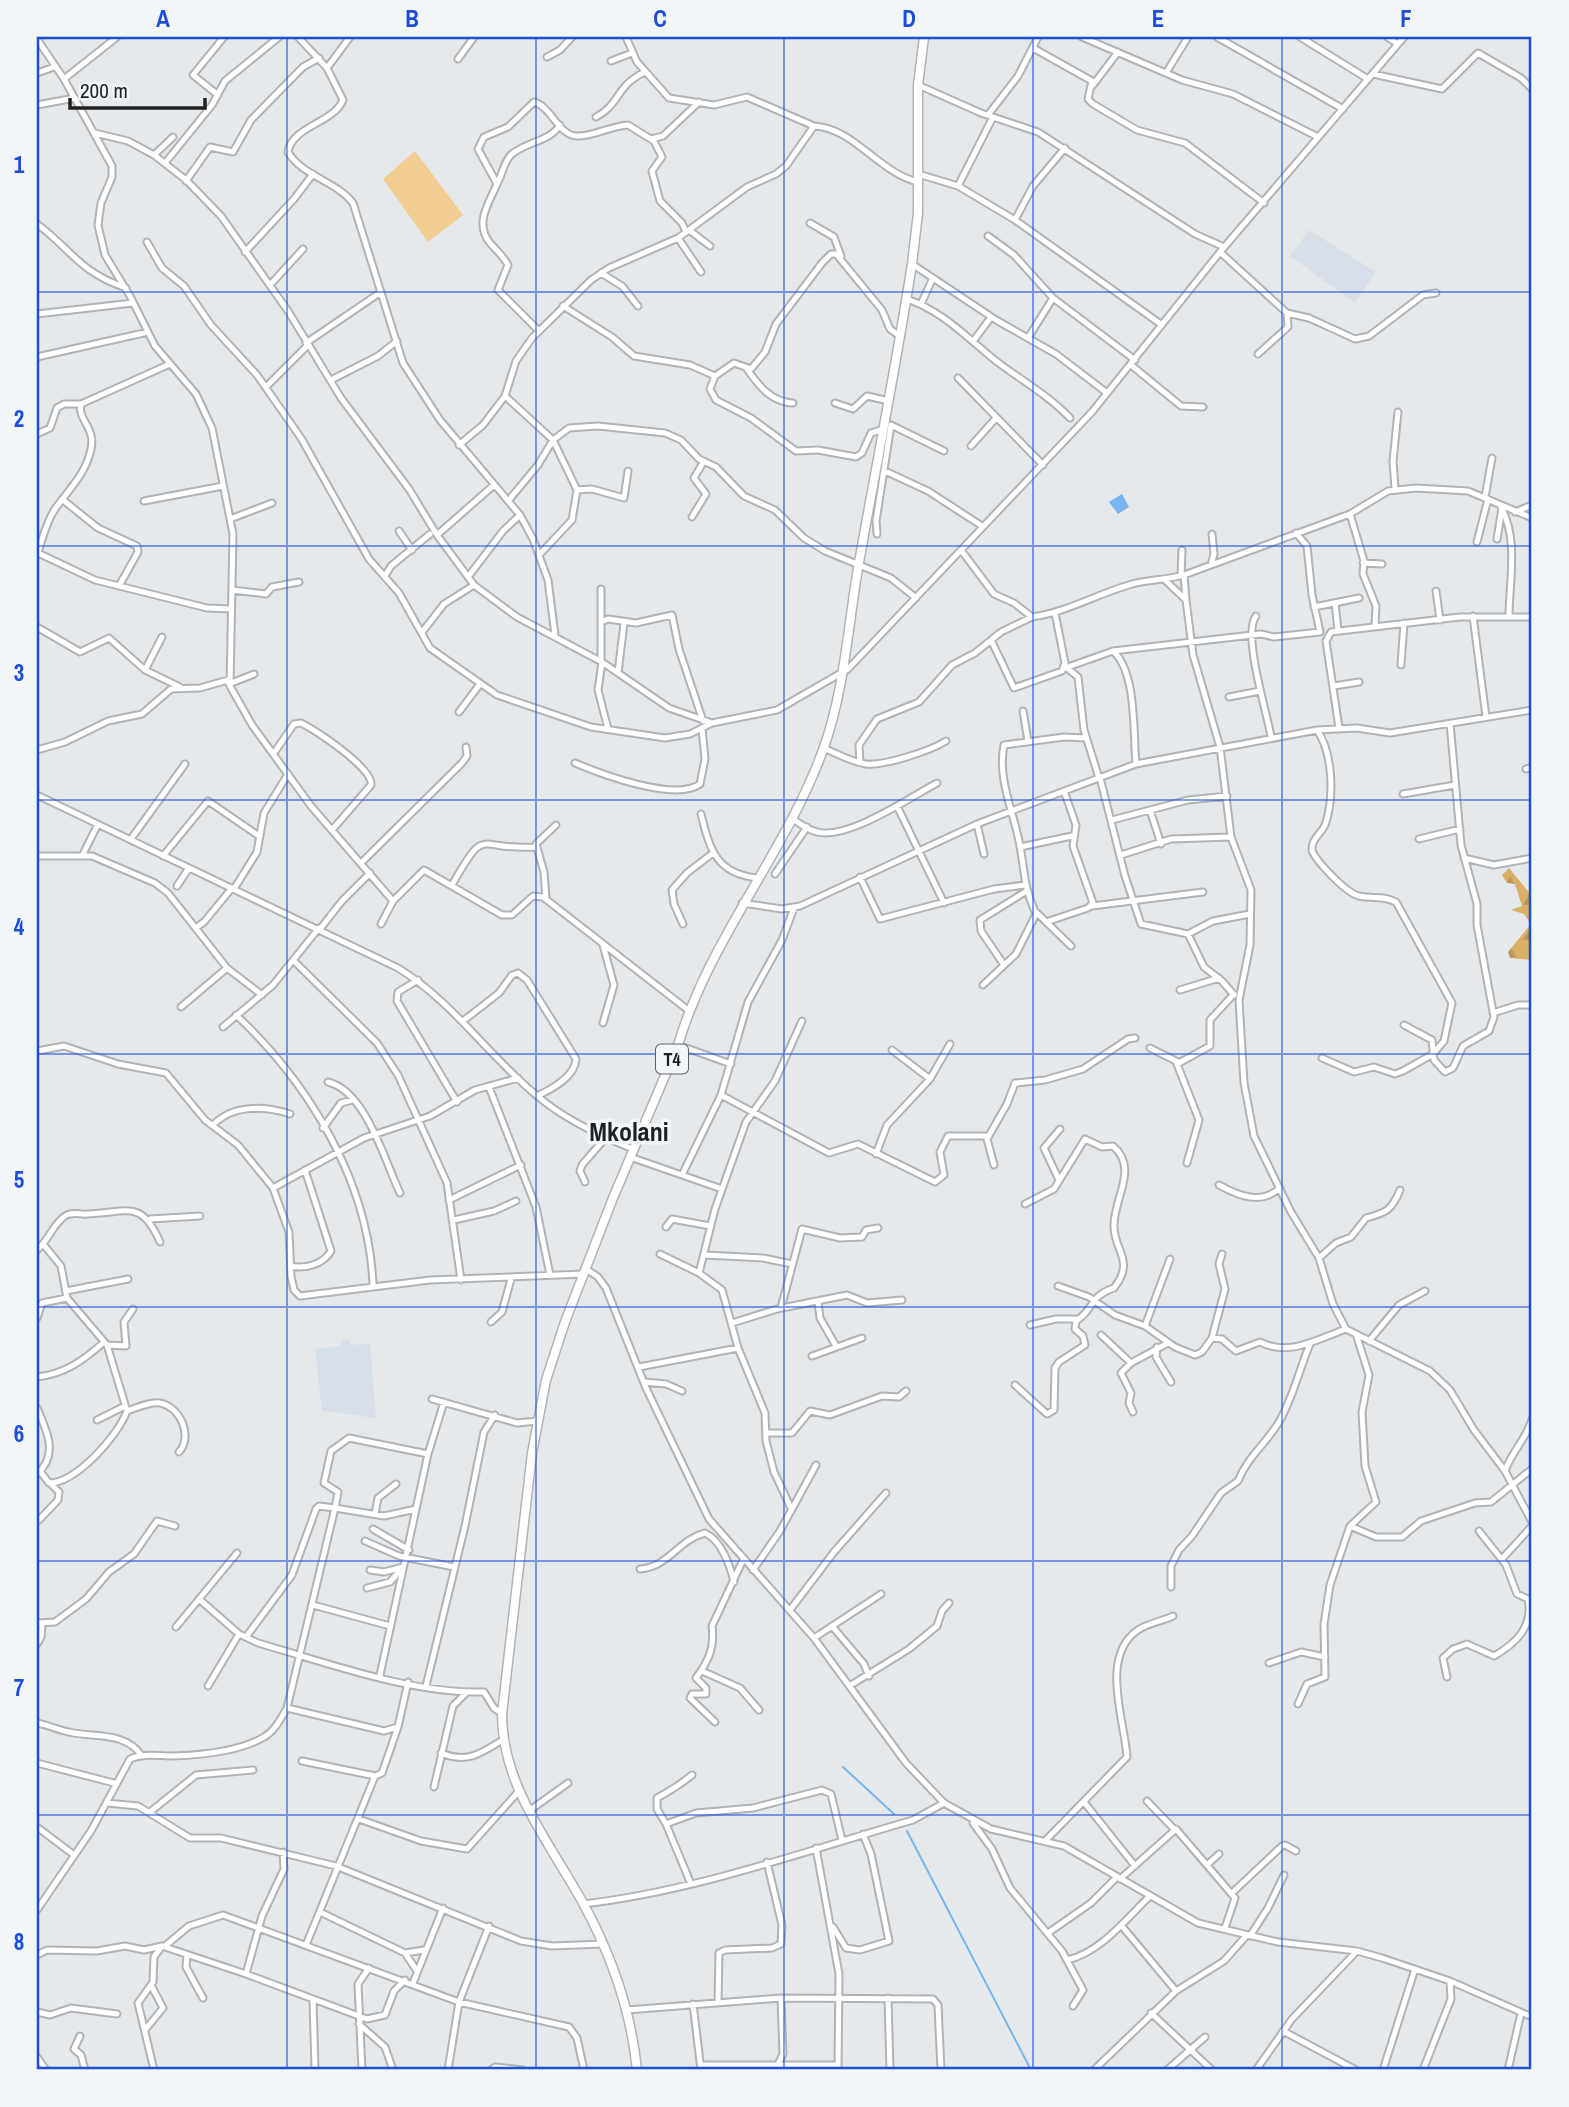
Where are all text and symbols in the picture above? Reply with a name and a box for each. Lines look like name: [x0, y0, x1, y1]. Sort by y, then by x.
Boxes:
text: A: [156, 3, 170, 34]
text: B: [405, 3, 419, 34]
text: C: [653, 3, 667, 34]
text: D: [902, 3, 916, 34]
text: E: [1152, 3, 1164, 34]
text: F: [1400, 3, 1412, 34]
scale bar: [70, 66, 205, 110]
text: 200 m: [80, 76, 128, 105]
text: 1: [14, 149, 25, 180]
text: 2: [14, 403, 24, 434]
text: 3: [14, 657, 24, 688]
text: 4: [14, 911, 25, 942]
road number: T4: [656, 1044, 688, 1074]
district label: Mkolani: [589, 1114, 669, 1149]
text: 5: [14, 1164, 24, 1195]
text: 6: [14, 1418, 24, 1449]
text: 7: [14, 1672, 24, 1703]
text: 8: [14, 1926, 24, 1957]

